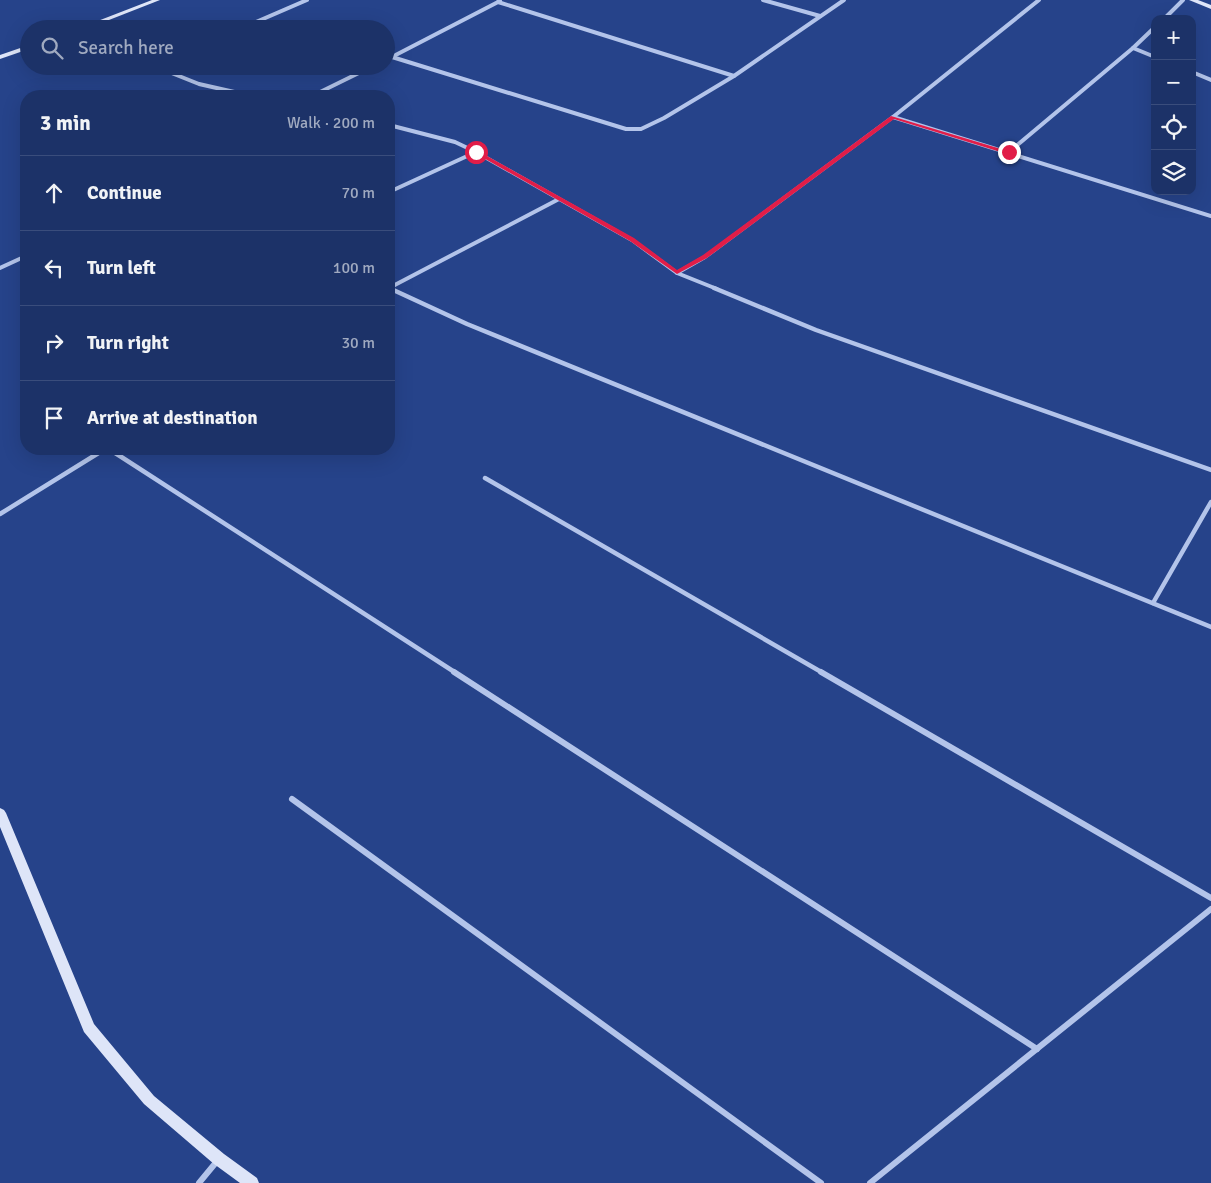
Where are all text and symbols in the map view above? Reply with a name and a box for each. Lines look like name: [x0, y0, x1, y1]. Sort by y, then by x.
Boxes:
map controls: [1151, 15, 1196, 195]
button: +: [1151, 15, 1196, 60]
search box: [20, 20, 395, 75]
icon: search: [38, 34, 66, 62]
text: Search here: [78, 36, 174, 60]
button: −: [1151, 60, 1196, 105]
button: locate: [1151, 105, 1196, 150]
text: 3 min: [40, 110, 91, 136]
text: Walk · 200 m: [287, 113, 375, 133]
route start: [465, 141, 488, 164]
route end: [998, 141, 1021, 164]
button: layers: [1151, 150, 1196, 195]
icon: ahead: [40, 179, 68, 207]
text: Continue: [87, 181, 162, 205]
text: 70 m: [341, 183, 375, 203]
icon: left: [40, 254, 68, 282]
text: Turn left: [87, 256, 156, 280]
text: 100 m: [333, 258, 375, 278]
icon: right: [40, 329, 68, 357]
text: Turn right: [87, 331, 169, 355]
text: 30 m: [341, 333, 375, 353]
icon: arrive: [40, 404, 68, 432]
text: Arrive at destination: [87, 406, 258, 430]

